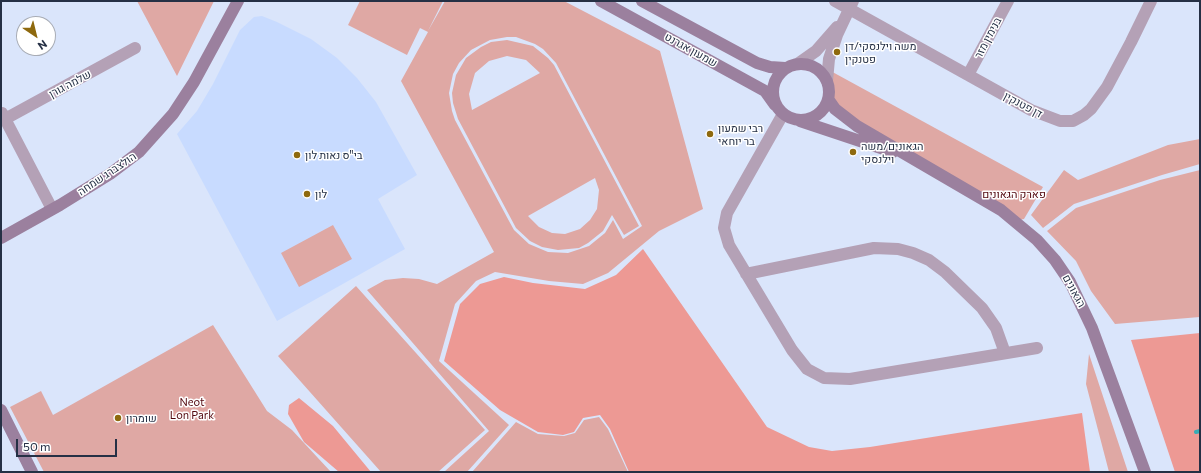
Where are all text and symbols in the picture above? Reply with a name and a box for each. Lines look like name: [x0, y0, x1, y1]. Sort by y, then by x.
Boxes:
street label: בנימין מזר: [972, 15, 1004, 61]
north arrow: [16, 16, 56, 56]
street label: שמעון אגרנט: [662, 30, 720, 70]
text: N: [35, 38, 50, 53]
place label: משה וילנסקי/דן פטנקין: [845, 39, 916, 65]
marker: משה וילנסקי/דן פטנקין: [832, 47, 842, 57]
street label: שלמה גורן: [47, 67, 93, 101]
street label: דן פטנקין: [1001, 89, 1045, 121]
place label: רבי שמעון בר יוחאי: [718, 121, 763, 147]
marker: רבי שמעון בר יוחאי: [705, 129, 715, 139]
place label: הגאונים/משה וילנסקי: [861, 139, 923, 165]
marker: הגאונים/משה וילנסקי: [848, 147, 858, 157]
place label: בי"ס נאות לון: [305, 148, 363, 162]
street label: הולצברג שמחה: [75, 150, 139, 198]
marker: בי"ס נאות לון: [292, 150, 302, 160]
place label: לון: [315, 187, 327, 201]
park label: פארק הגאונים: [982, 187, 1046, 201]
marker: לון: [302, 189, 312, 199]
street label: הגאונים: [1060, 272, 1088, 310]
park label: Neot Lon Park: [170, 395, 214, 421]
place label: שומרון: [126, 411, 157, 425]
marker: שומרון: [113, 413, 123, 423]
scale bar: [18, 431, 119, 457]
text: 50 m: [23, 439, 51, 453]

